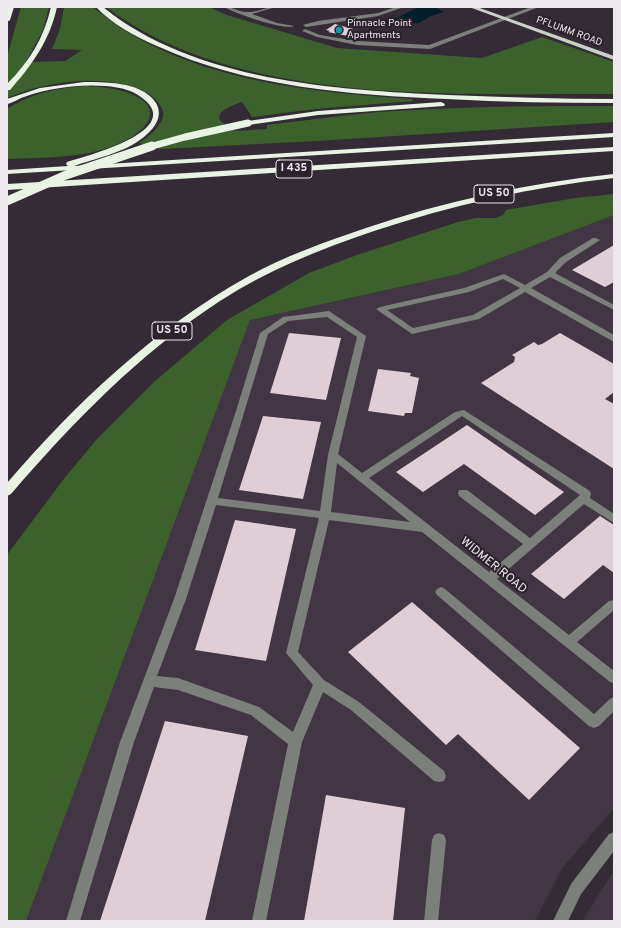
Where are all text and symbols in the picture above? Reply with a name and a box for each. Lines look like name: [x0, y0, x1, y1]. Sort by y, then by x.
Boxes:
street label: PFLUMM ROAD: [534, 14, 604, 50]
place label: Pinnacle Point Apartments: [347, 18, 412, 42]
marker: Pinnacle Point Apartments: [334, 25, 344, 35]
road number: I 435: [276, 160, 312, 178]
road number: US 50: [474, 185, 514, 203]
road number: US 50: [152, 322, 192, 340]
street label: WIDMER ROAD: [457, 535, 529, 597]

